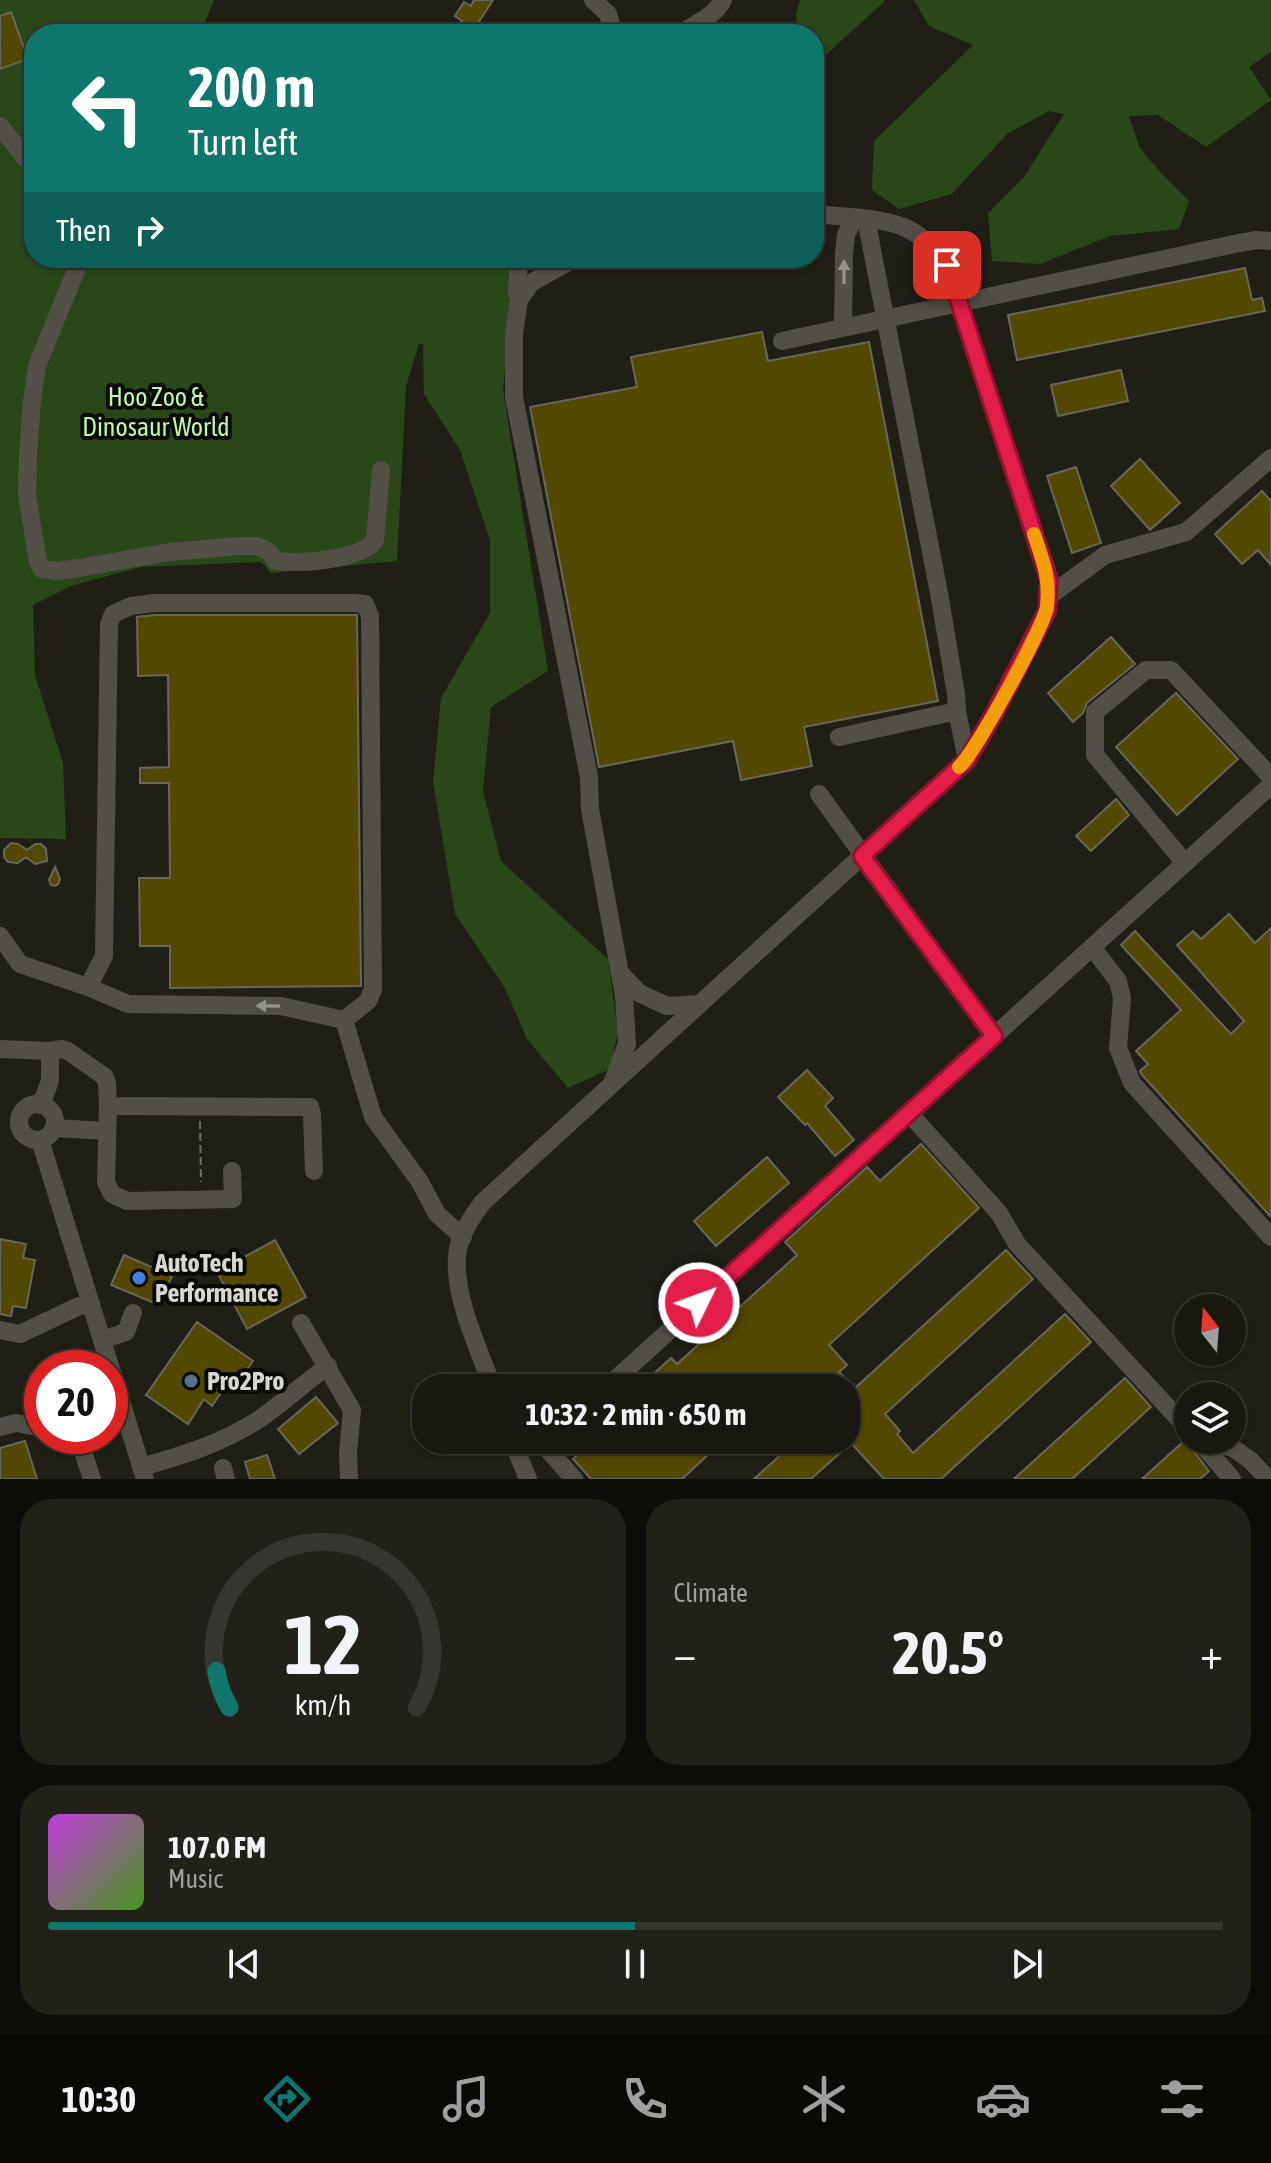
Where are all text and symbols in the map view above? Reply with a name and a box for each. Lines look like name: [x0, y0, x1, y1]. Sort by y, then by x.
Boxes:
text: 200 m: [188, 55, 315, 119]
icon: left: [56, 56, 160, 160]
text: Turn left: [188, 121, 298, 163]
icon: right: [127, 208, 171, 252]
text: Then: [56, 213, 111, 247]
pin: [913, 231, 981, 299]
icon: arrive: [925, 243, 969, 287]
one-way arrow: [837, 259, 850, 284]
park label: Hoo Zoo & Dinosaur World: [82, 382, 230, 442]
one-way arrow: [255, 1000, 280, 1012]
place label: AutoTech Performance: [154, 1248, 279, 1308]
position arrow: [657, 1261, 741, 1345]
marker: AutoTech Performance: [130, 1269, 148, 1287]
north arrow: [1174, 1294, 1246, 1366]
map controls: [1174, 1294, 1246, 1454]
speed limit sign: 20: [24, 1350, 128, 1454]
place label: Pro2Pro: [207, 1366, 284, 1396]
marker: Pro2Pro: [182, 1372, 200, 1390]
button: layers: [1174, 1382, 1246, 1454]
text: 10:32 · 2 min · 650 m: [526, 1397, 746, 1431]
text: Climate: [674, 1578, 748, 1608]
text: 12: [284, 1596, 362, 1692]
text: 20.5°: [892, 1618, 1004, 1687]
text: −: [674, 1628, 696, 1678]
text: +: [1200, 1628, 1223, 1678]
text: km/h: [294, 1688, 351, 1721]
text: 107.0 FM: [168, 1830, 266, 1864]
text: Music: [168, 1864, 223, 1894]
icon: previous: [222, 1942, 266, 1986]
icon: pause: [613, 1942, 657, 1986]
icon: next: [1005, 1942, 1049, 1986]
icon: directions: [259, 2071, 315, 2127]
icon: music: [438, 2071, 494, 2127]
icon: phone: [617, 2071, 673, 2127]
icon: climate: [796, 2071, 852, 2127]
icon: car: [975, 2071, 1031, 2127]
icon: filters: [1154, 2071, 1210, 2127]
text: 10:30: [61, 2078, 136, 2120]

